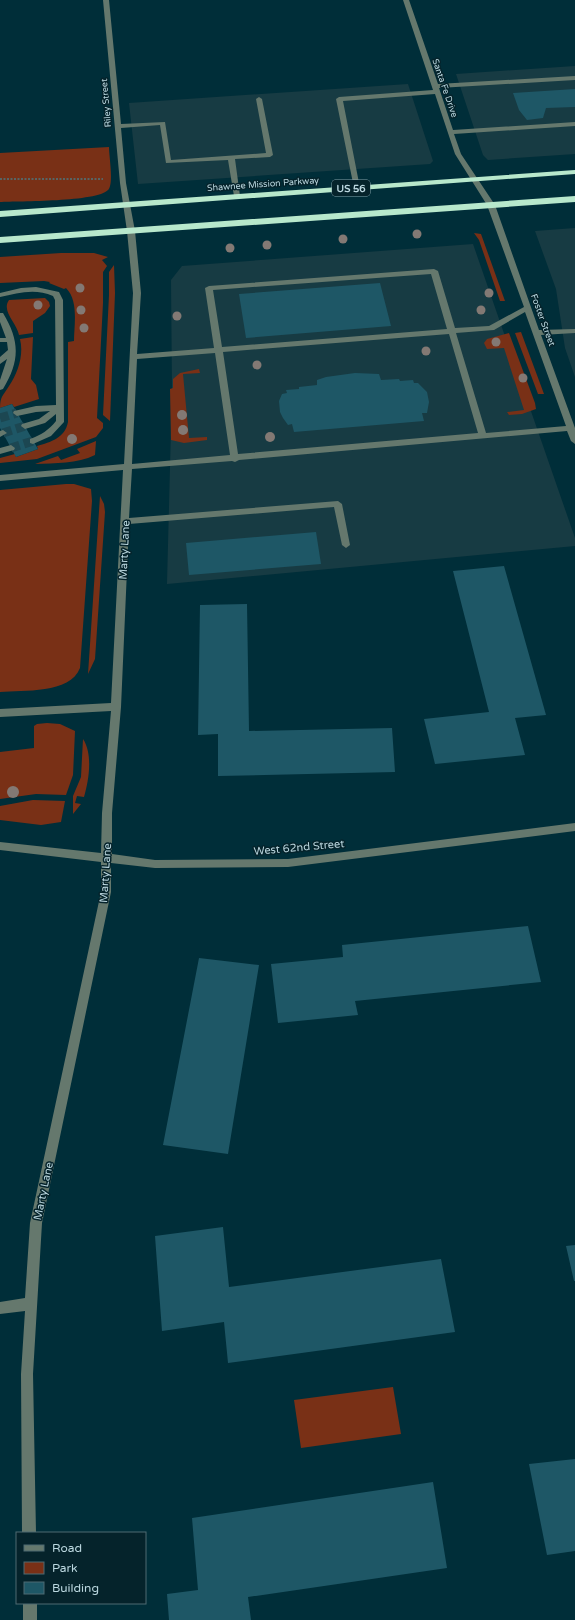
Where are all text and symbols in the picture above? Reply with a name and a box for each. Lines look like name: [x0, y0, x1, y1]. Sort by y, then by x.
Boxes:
street label: Santa Fe Drive: [429, 57, 460, 119]
street label: Riley Street: [99, 78, 114, 128]
street label: Shawnee Mission Parkway: [207, 175, 320, 194]
road number: US 56: [332, 180, 370, 196]
street label: Foster Street: [528, 293, 557, 348]
street label: Marty Lane: [116, 520, 133, 580]
street label: West 62nd Street: [253, 837, 345, 858]
street label: Marty Lane: [97, 843, 114, 903]
street label: Marty Lane: [31, 1161, 56, 1222]
legend: [16, 1532, 146, 1604]
text: Road: [52, 1541, 82, 1555]
text: Park: [52, 1561, 78, 1575]
text: Building: [52, 1581, 99, 1595]

